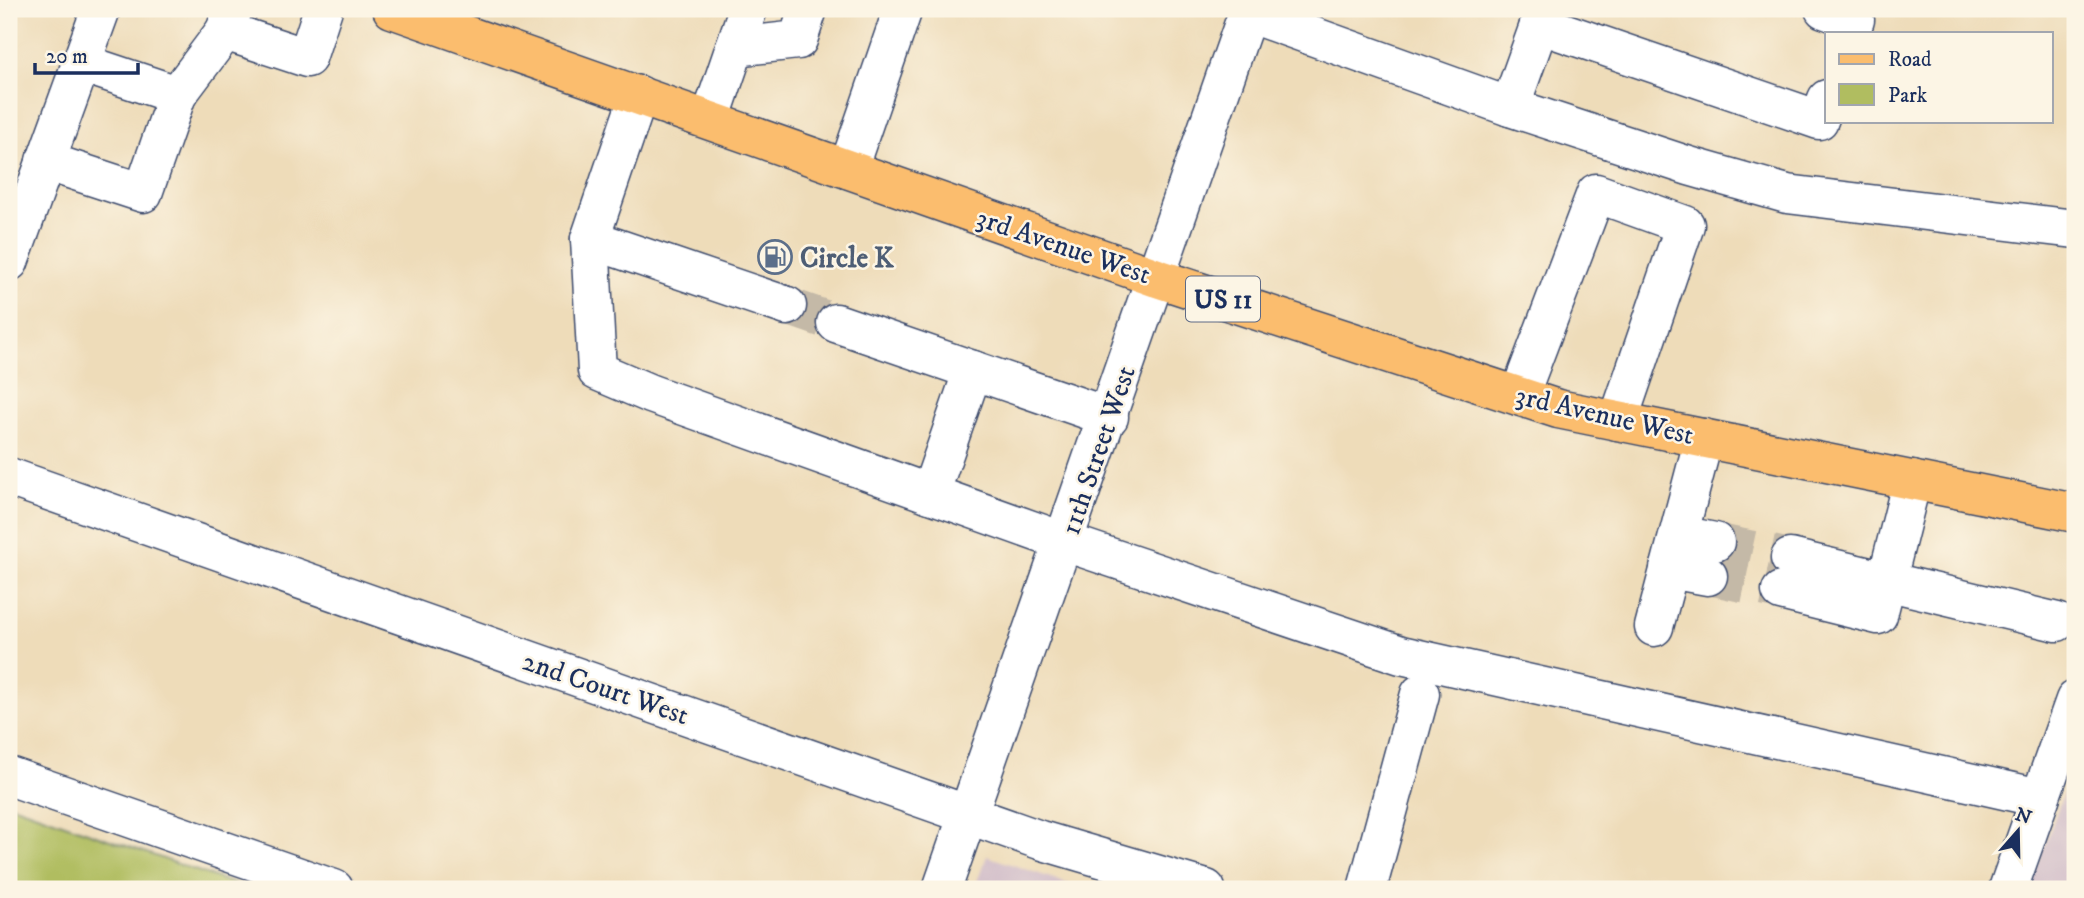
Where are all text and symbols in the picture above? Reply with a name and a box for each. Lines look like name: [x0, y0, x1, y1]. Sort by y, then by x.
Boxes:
scale bar: [35, 32, 138, 76]
legend: [1825, 32, 2052, 122]
text: 20 m: [46, 44, 88, 70]
text: Road: [1888, 47, 1932, 73]
text: Park: [1888, 83, 1928, 109]
street label: 3rd Avenue West: [972, 200, 1155, 293]
fuel station icon: Circle K: [756, 238, 794, 276]
place label: Circle K: [800, 241, 895, 276]
road number: US 11: [1186, 276, 1260, 322]
street label: 11th Street West: [1053, 361, 1144, 540]
street label: 3rd Avenue West: [1512, 378, 1697, 453]
street label: 2nd Court West: [518, 644, 693, 733]
north arrow: [1982, 796, 2052, 866]
text: N: [2012, 803, 2035, 830]

